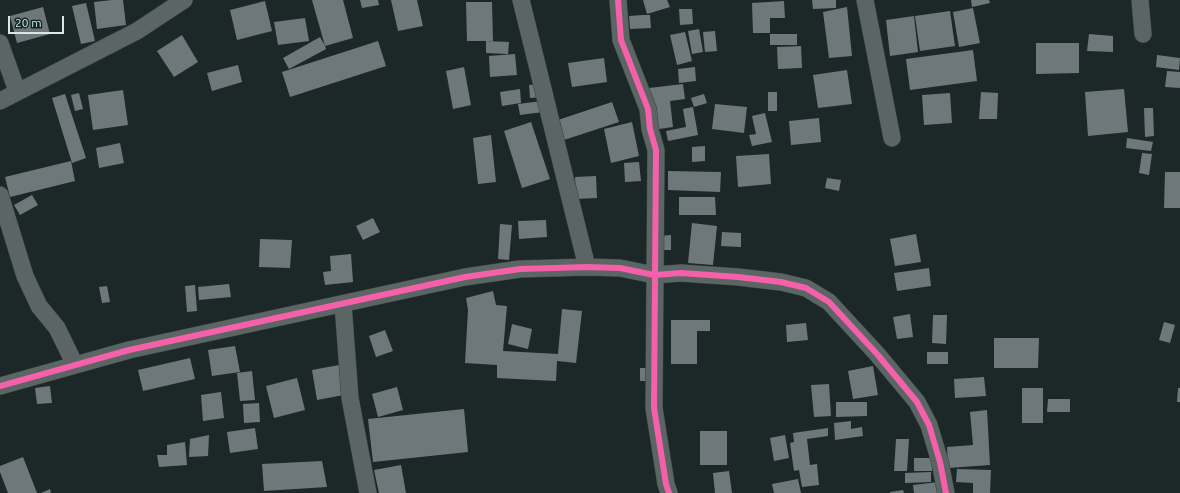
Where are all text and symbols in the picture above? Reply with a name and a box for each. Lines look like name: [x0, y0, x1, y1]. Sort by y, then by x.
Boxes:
scale bar: [10, 8, 66, 34]
text: 20 m: [15, 16, 42, 29]

